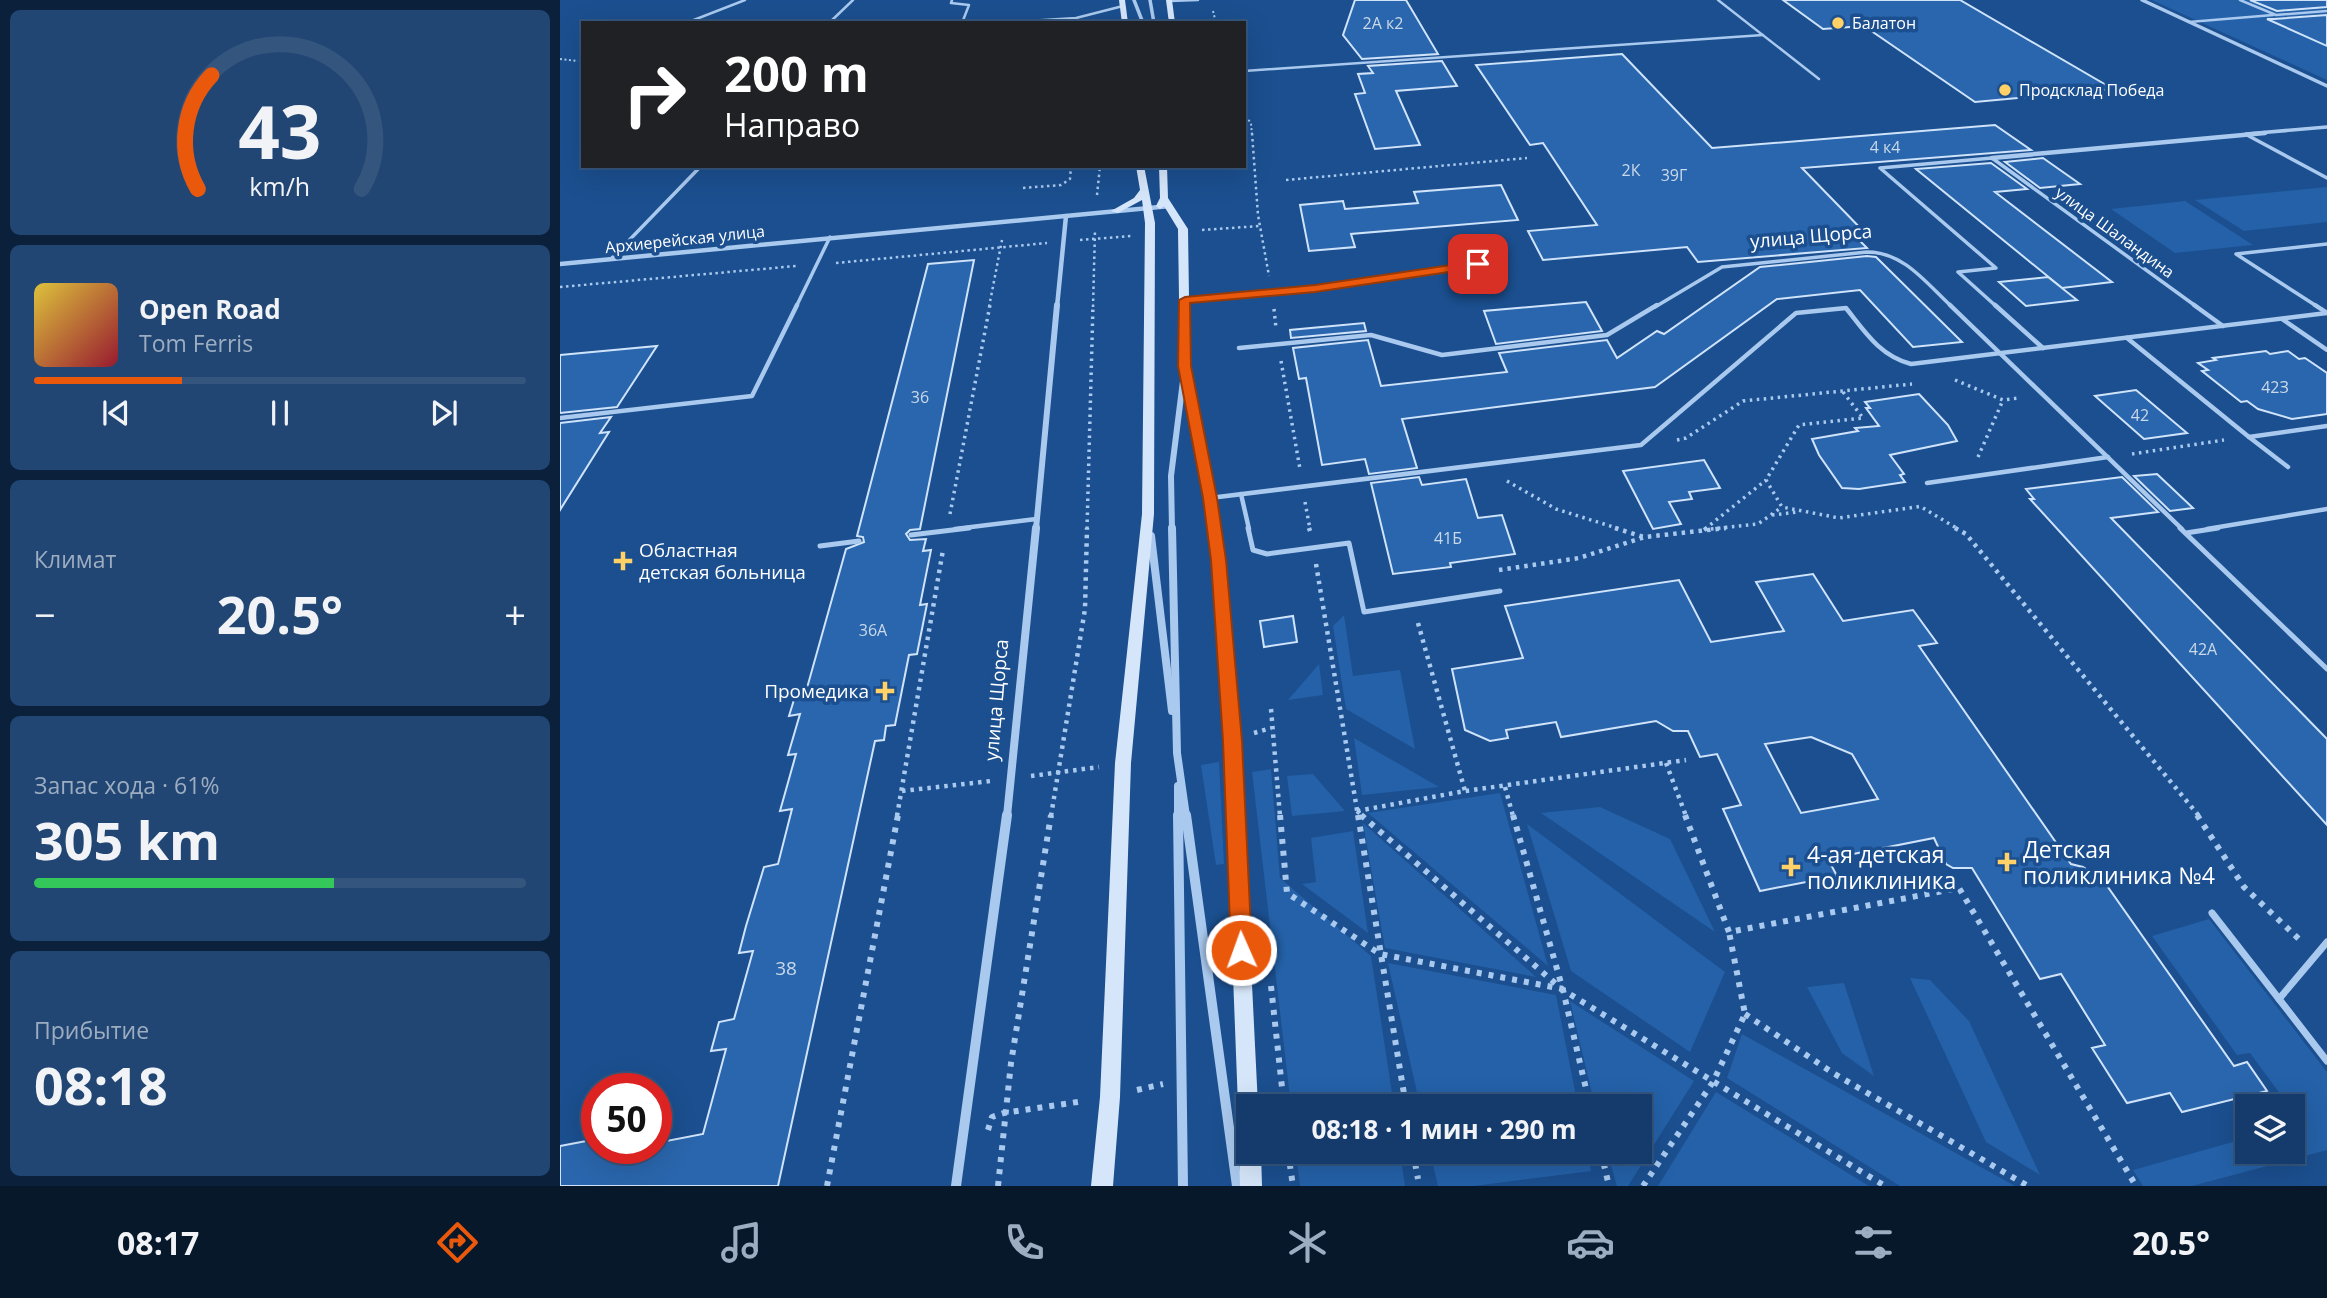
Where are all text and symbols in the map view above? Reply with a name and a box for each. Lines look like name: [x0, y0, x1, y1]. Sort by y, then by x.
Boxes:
house number: 2А к2: [1363, 12, 1403, 34]
place label: Балатон: [1852, 12, 1916, 34]
marker: Балатон: [1830, 15, 1846, 31]
text: 200 m: [724, 40, 869, 106]
icon: right: [609, 49, 700, 140]
place label: Продсклад Победа: [2019, 79, 2164, 101]
text: 43: [238, 81, 322, 180]
marker: Продсклад Победа: [1997, 82, 2013, 98]
text: Направо: [724, 103, 860, 146]
house number: 4 к4: [1870, 136, 1900, 158]
house number: 2К: [1622, 159, 1641, 181]
house number: 39Г: [1661, 164, 1687, 186]
text: km/h: [250, 168, 310, 202]
street label: улица Шаландина: [2051, 181, 2179, 283]
street label: улица Щорса: [1749, 218, 1873, 254]
street label: Архиерейская улица: [604, 220, 766, 258]
pin: [1448, 234, 1508, 294]
icon: arrive: [1459, 245, 1497, 283]
text: Open Road: [139, 291, 281, 327]
text: Tom Ferris: [139, 327, 253, 359]
house number: 42З: [2261, 376, 2289, 398]
house number: 36: [911, 386, 929, 408]
icon: previous: [97, 394, 135, 432]
icon: pause: [261, 394, 299, 432]
icon: next: [425, 394, 463, 432]
house number: 42: [2131, 404, 2149, 426]
house number: 41Б: [1434, 527, 1462, 549]
place label: Областная детская больница: [639, 537, 806, 585]
text: Климат: [34, 543, 116, 575]
marker: Областная детская больница: [613, 551, 633, 571]
text: 20.5°: [217, 578, 343, 649]
text: −: [34, 588, 56, 640]
text: +: [504, 588, 526, 640]
house number: 36А: [859, 619, 888, 641]
street label: улица Щорса: [978, 638, 1014, 762]
house number: 42А: [2189, 638, 2218, 660]
place label: Промедика: [764, 678, 869, 704]
marker: Промедика: [875, 681, 895, 701]
text: Запас хода · 61%: [34, 769, 219, 801]
text: 305 km: [34, 804, 220, 875]
place label: Детская поликлиника №4: [2023, 833, 2215, 891]
place label: 4-ая детская поликлиника: [1807, 838, 1956, 896]
marker: Детская поликлиника №4: [1997, 852, 2017, 872]
marker: 4-ая детская поликлиника: [1781, 857, 1801, 877]
position arrow: [1204, 913, 1278, 987]
house number: 38: [775, 955, 797, 981]
text: Прибытие: [34, 1014, 149, 1046]
text: 08:18: [34, 1049, 168, 1120]
speed limit sign: 50: [581, 1073, 672, 1164]
map controls: [2235, 1094, 2305, 1164]
button: layers: [2235, 1094, 2305, 1164]
text: 08:18 · 1 мин · 290 m: [1311, 1111, 1577, 1147]
icon: directions: [433, 1218, 482, 1267]
icon: music: [717, 1218, 766, 1267]
icon: phone: [1000, 1218, 1049, 1267]
icon: climate: [1283, 1218, 1332, 1267]
icon: car: [1566, 1218, 1615, 1267]
icon: filters: [1849, 1218, 1898, 1267]
text: 08:17: [117, 1221, 199, 1264]
text: 20.5°: [2132, 1221, 2210, 1264]

